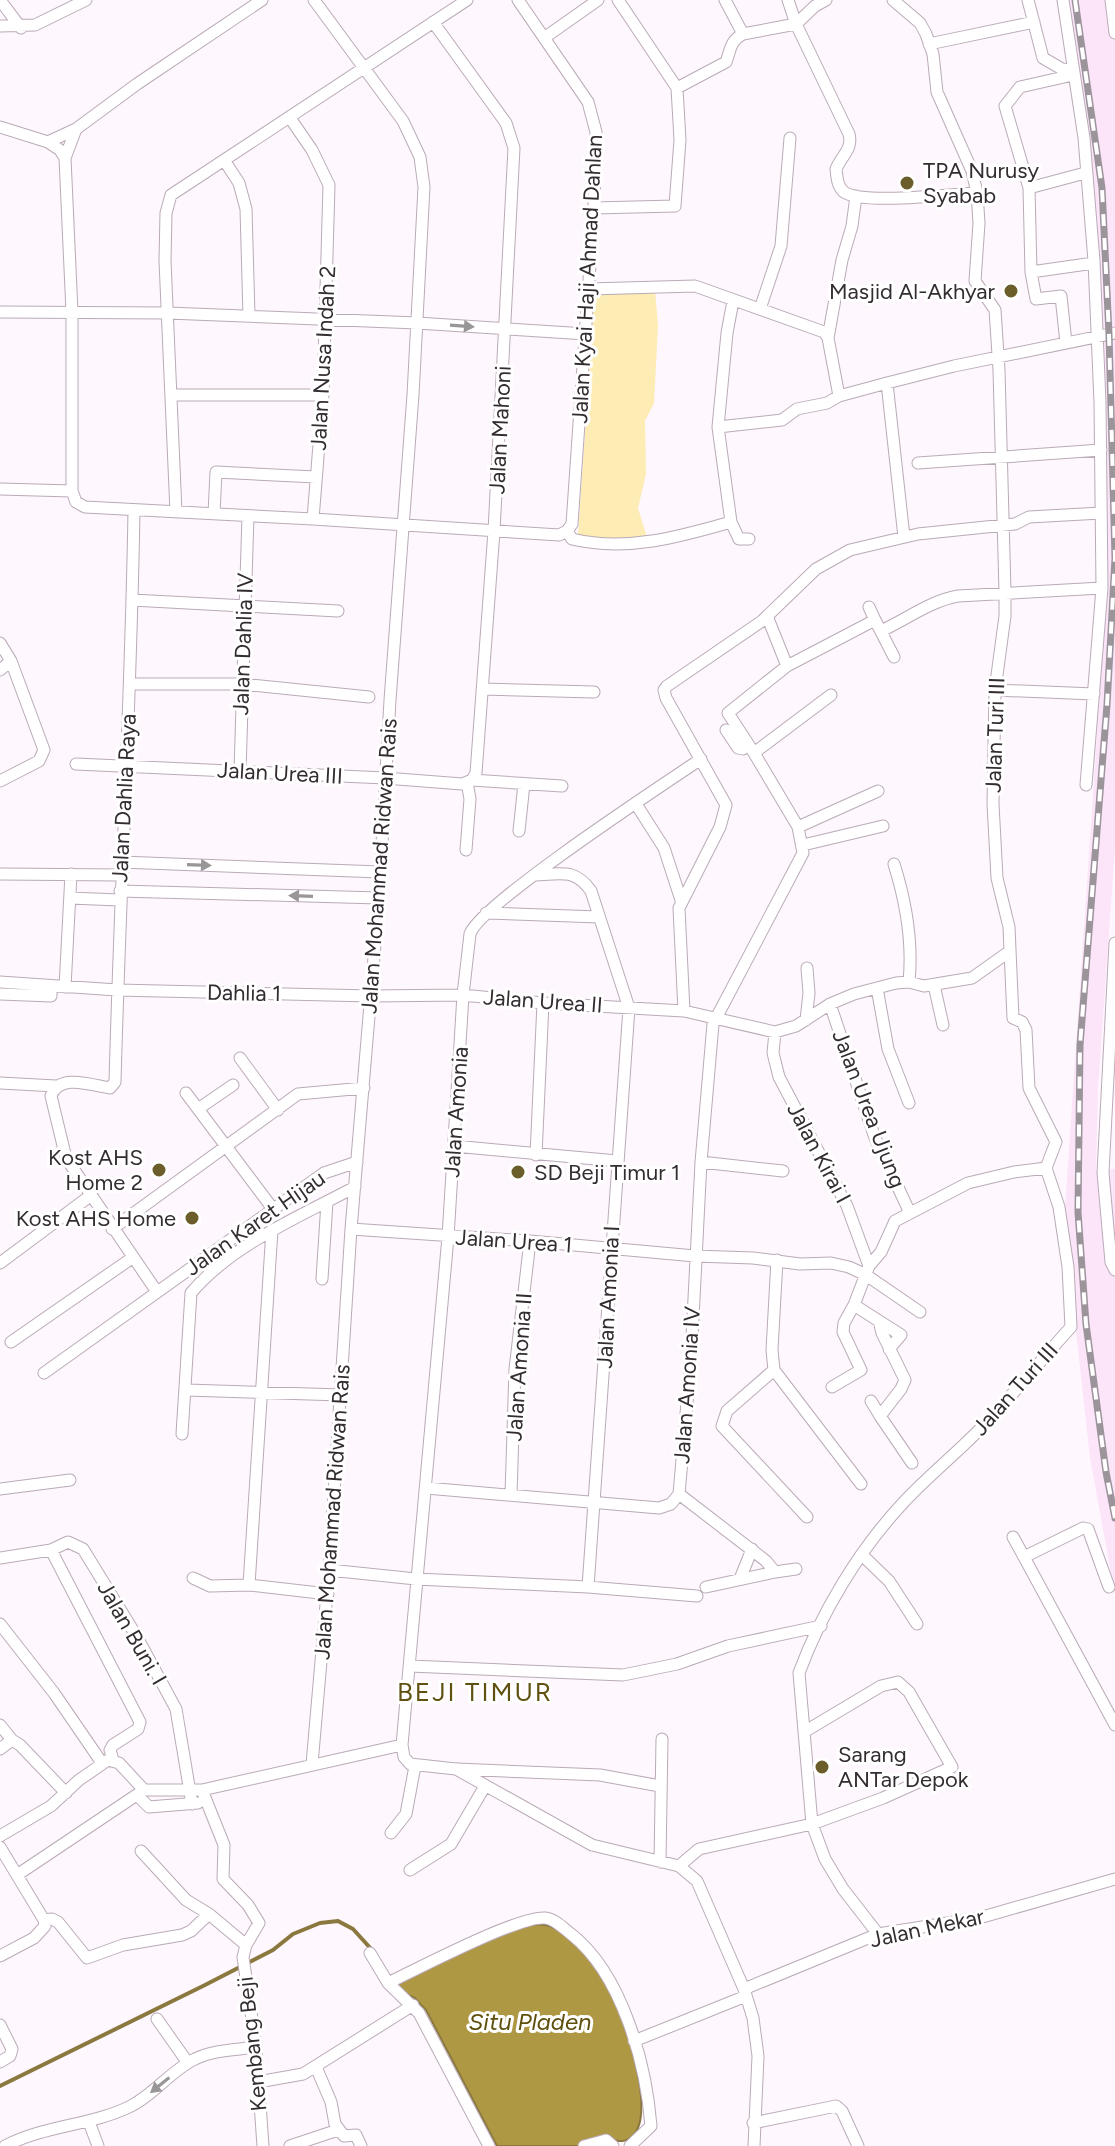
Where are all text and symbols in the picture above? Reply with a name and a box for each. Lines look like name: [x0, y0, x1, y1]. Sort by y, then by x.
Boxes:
street label: Jalan Kyai Haji Ahmad Dahlan: [566, 134, 608, 424]
place label: TPA Nurusy Syabab: [923, 157, 1039, 209]
marker: TPA Nurusy Syabab: [898, 174, 916, 192]
street label: Jalan Nusa Indah 2: [305, 265, 341, 451]
place label: Masjid Al-Akhyar: [829, 278, 996, 305]
marker: Masjid Al-Akhyar: [1002, 282, 1020, 300]
one-way arrow: [450, 320, 475, 333]
street label: Jalan Mahoni: [483, 365, 517, 495]
street label: Jalan Dahlia IV: [227, 571, 259, 716]
street label: Jalan Turi III: [979, 677, 1011, 793]
street label: Jalan Dahlia Raya: [106, 713, 142, 883]
street label: Jalan Mohammad Ridwan Rais: [355, 717, 403, 1015]
street label: Jalan Urea III: [216, 756, 344, 790]
one-way arrow: [187, 859, 212, 872]
one-way arrow: [288, 890, 313, 902]
street label: Dahlia 1: [207, 979, 281, 1007]
street label: Jalan Urea II: [482, 983, 604, 1019]
street label: Jalan Urea Ujung: [826, 1026, 912, 1192]
street label: Jalan Amonia: [438, 1046, 474, 1178]
street label: Jalan Kirai I: [781, 1098, 857, 1208]
place label: Kost AHS Home 2: [48, 1144, 143, 1196]
place label: SD Beji Timur 1: [534, 1159, 680, 1186]
marker: Kost AHS Home 2: [150, 1161, 168, 1179]
marker: SD Beji Timur 1: [509, 1163, 527, 1181]
street label: Jalan Karet Hijau: [180, 1165, 330, 1281]
place label: Kost AHS Home: [16, 1205, 176, 1232]
marker: Kost AHS Home: [183, 1209, 201, 1227]
street label: Jalan Urea 1: [455, 1223, 573, 1259]
street label: Jalan Amonia I: [591, 1225, 625, 1369]
street label: Jalan Amonia II: [500, 1292, 538, 1442]
street label: Jalan Amonia IV: [668, 1305, 706, 1465]
street label: Jalan Turi III: [966, 1337, 1064, 1441]
street label: Jalan Mohammad Ridwan Rais: [308, 1363, 356, 1661]
street label: Jalan Buni. I: [91, 1576, 173, 1690]
district label: BEJI TIMUR: [397, 1676, 553, 1708]
place label: Sarang ANTar Depok: [838, 1741, 969, 1793]
marker: Sarang ANTar Depok: [813, 1758, 831, 1776]
street label: Jalan Mekar: [867, 1903, 987, 1953]
street label: Kembang Beji: [232, 1975, 272, 2113]
water label: Situ Pladen: [469, 2007, 591, 2036]
one-way arrow: [150, 2077, 170, 2093]

